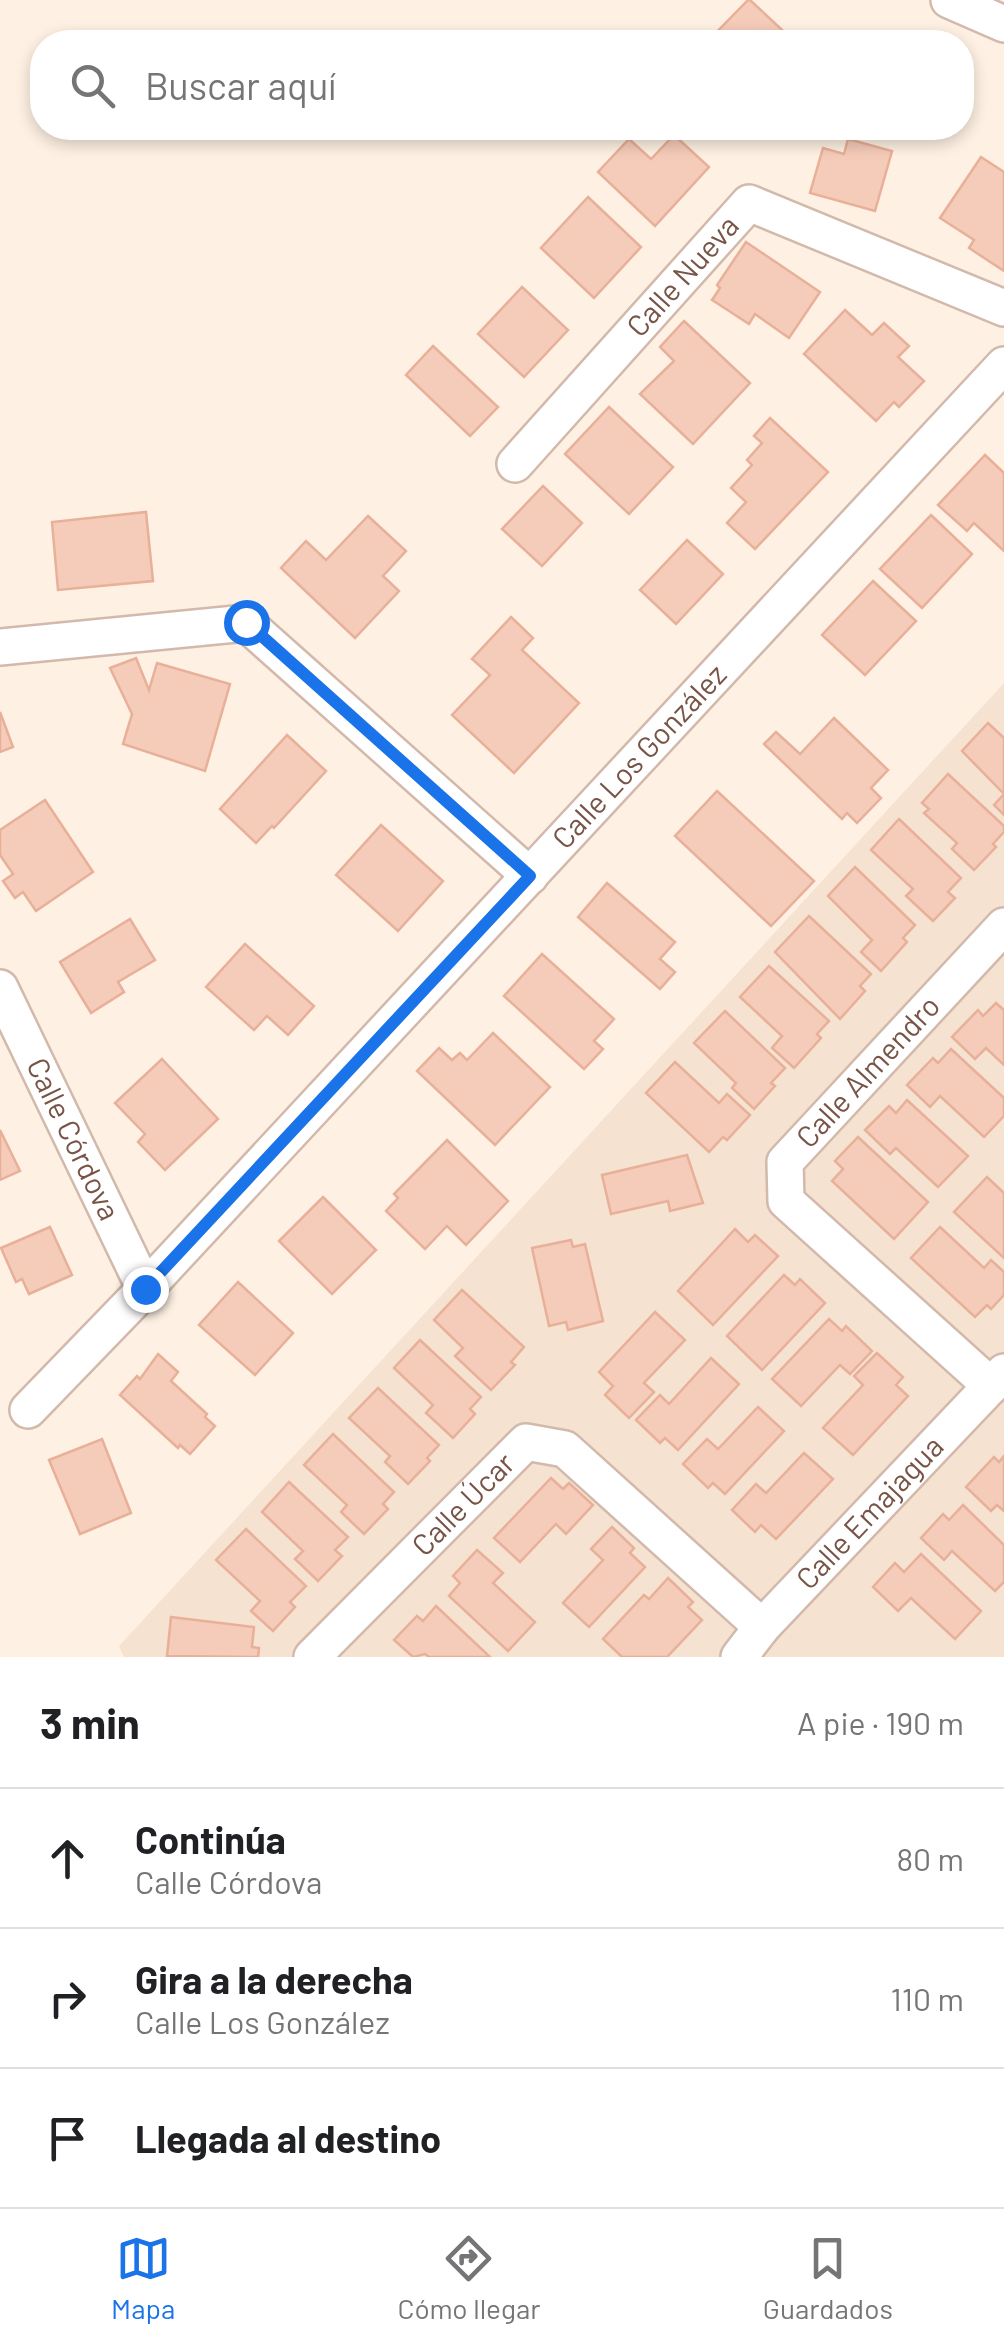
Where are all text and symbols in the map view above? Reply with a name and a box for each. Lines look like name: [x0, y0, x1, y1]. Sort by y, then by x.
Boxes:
search box: [30, 30, 974, 140]
icon: search: [65, 58, 120, 113]
text: Buscar aquí: [145, 62, 336, 108]
street label: Calle Nueva: [618, 207, 745, 343]
route start: [224, 600, 270, 646]
street label: Calle Los González: [544, 656, 733, 855]
street label: Calle Almendro: [788, 987, 946, 1154]
street label: Calle Córdova: [20, 1052, 129, 1225]
route end: [123, 1267, 169, 1313]
street label: Calle Emajagua: [788, 1428, 950, 1596]
street label: Calle Úcar: [403, 1444, 521, 1562]
text: 3 min: [40, 1697, 140, 1747]
text: A pie · 190 m: [797, 1703, 964, 1741]
text: Continúa: [135, 1816, 286, 1862]
icon: ahead: [40, 1831, 95, 1886]
text: 80 m: [896, 1839, 964, 1877]
text: Calle Córdova: [135, 1862, 322, 1900]
text: Gira a la derecha: [135, 1956, 413, 2002]
icon: right: [40, 1971, 95, 2026]
text: 110 m: [891, 1979, 964, 2017]
text: Calle Los González: [135, 2002, 390, 2040]
icon: arrive: [40, 2111, 95, 2166]
text: Llegada al destino: [135, 2115, 441, 2161]
tab: Mapa: [111, 2231, 175, 2325]
tab: Cómo llegar: [397, 2231, 541, 2325]
tab: Guardados: [763, 2231, 893, 2325]

